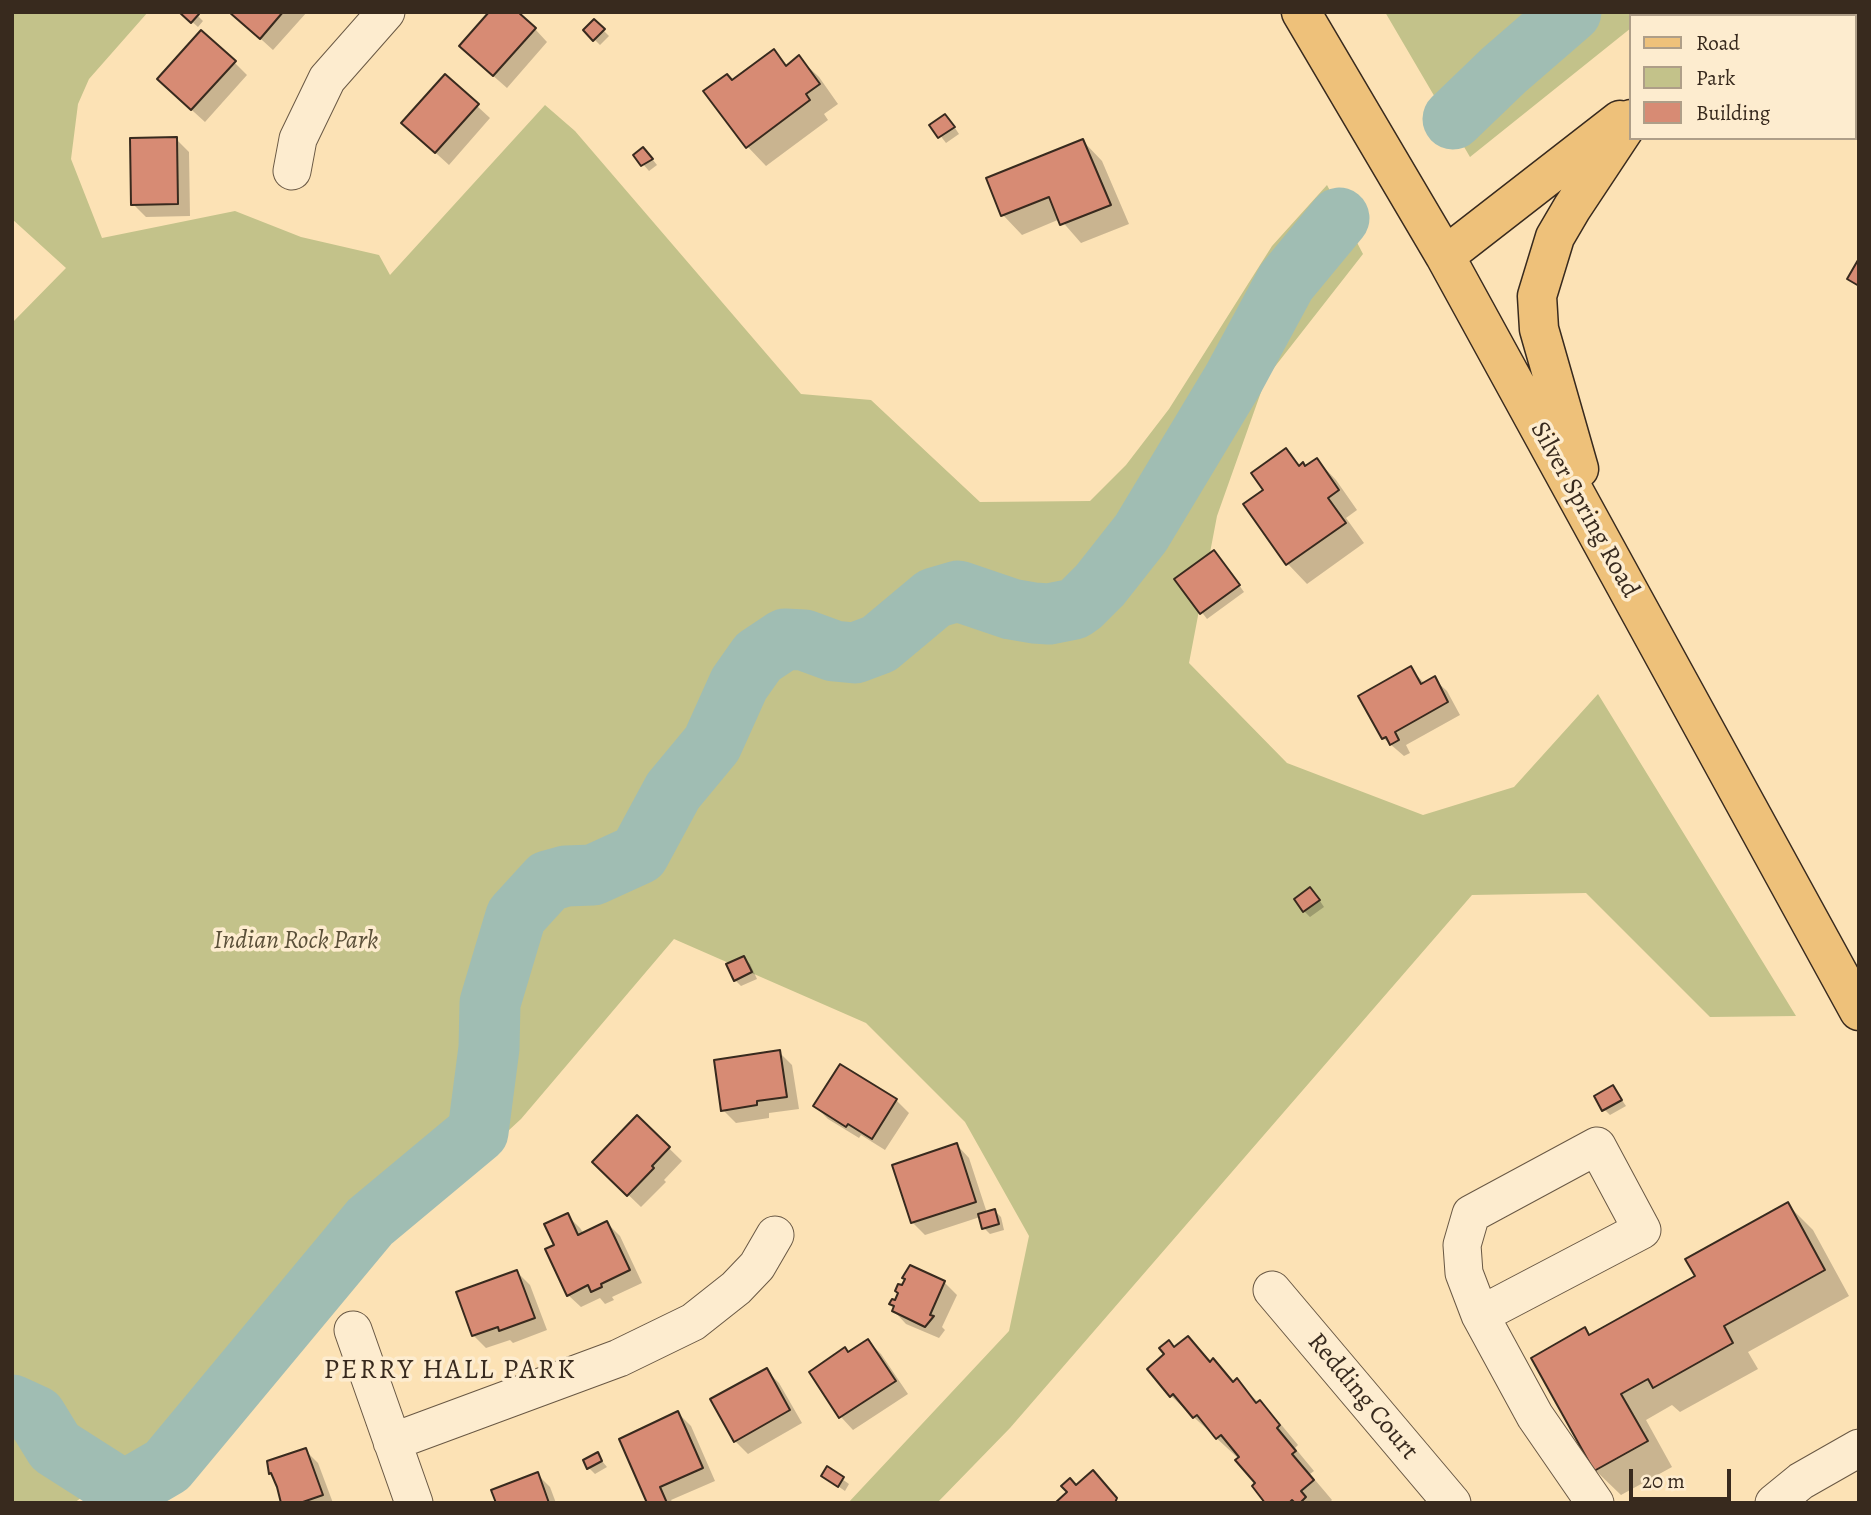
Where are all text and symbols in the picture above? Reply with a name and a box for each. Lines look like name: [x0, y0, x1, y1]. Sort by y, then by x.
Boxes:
legend: [1630, 14, 1857, 140]
text: Road: [1696, 29, 1740, 57]
text: Park: [1696, 64, 1735, 92]
text: Building: [1696, 99, 1770, 127]
street label: Silver Spring Road: [1523, 417, 1645, 603]
park label: Indian Rock Park: [214, 926, 378, 958]
street label: Redding Court: [1300, 1327, 1424, 1467]
district label: PERRY HALL PARK: [325, 1354, 575, 1388]
scale bar: [1633, 1456, 1734, 1500]
text: 20 m: [1642, 1467, 1685, 1495]

